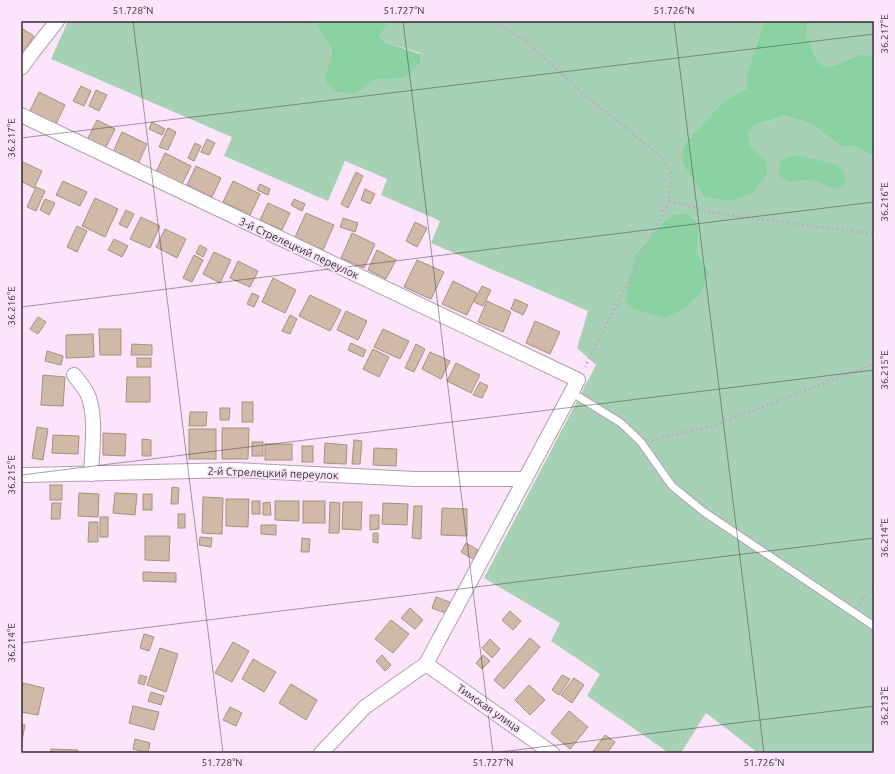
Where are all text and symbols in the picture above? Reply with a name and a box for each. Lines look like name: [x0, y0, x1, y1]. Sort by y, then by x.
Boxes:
text: 51.728°N: [112, 5, 154, 16]
text: 51.727°N: [383, 5, 425, 16]
text: 51.726°N: [653, 5, 695, 16]
text: 36.217°E: [879, 14, 890, 54]
text: 36.217°E: [6, 118, 17, 158]
text: 36.216°E: [879, 182, 890, 222]
street label: 3-й Стрелецкий переулок: [237, 215, 361, 281]
text: 36.216°E: [6, 286, 17, 326]
text: 36.215°E: [879, 350, 890, 390]
text: 36.215°E: [6, 455, 17, 495]
street label: 2-й Стрелецкий переулок: [207, 465, 339, 481]
text: 36.214°E: [879, 518, 890, 558]
text: 36.214°E: [6, 623, 17, 663]
street label: Тимская улица: [455, 682, 523, 734]
text: 36.213°E: [879, 686, 890, 726]
text: 51.728°N: [201, 757, 243, 768]
text: 51.727°N: [472, 757, 514, 768]
text: 51.726°N: [743, 757, 785, 768]

